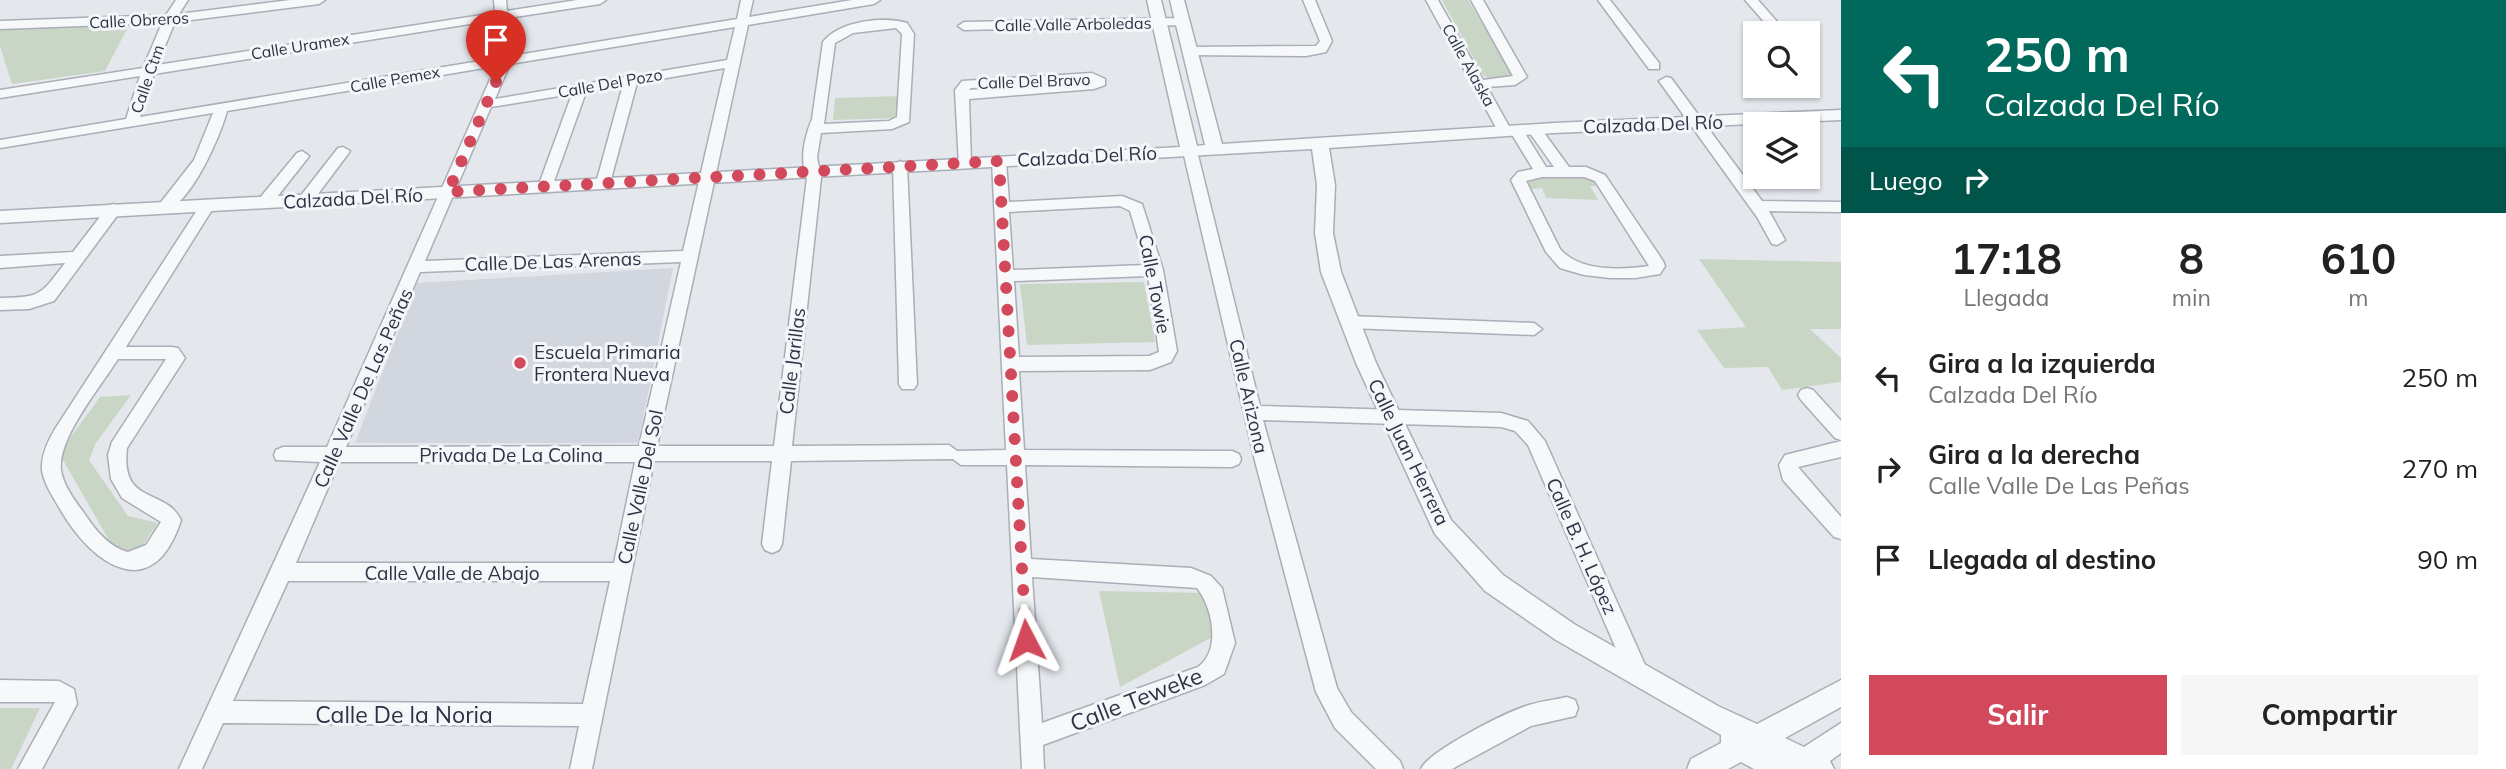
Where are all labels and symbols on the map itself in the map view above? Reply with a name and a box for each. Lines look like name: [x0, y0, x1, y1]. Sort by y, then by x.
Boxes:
street label: Calle Obreros: [89, 7, 189, 33]
pin: [466, 10, 526, 82]
street label: Calle Valle Arboledas: [994, 13, 1152, 35]
street label: Calle Alaska: [1438, 20, 1500, 110]
street label: Calle Uramex: [250, 28, 351, 64]
street label: Calle Ctm: [126, 42, 168, 116]
street label: Calle Pemex: [349, 61, 442, 97]
street label: Calle Del Pozo: [556, 64, 664, 102]
street label: Calle Del Bravo: [977, 69, 1091, 93]
street label: Calzada Del Río: [1583, 110, 1723, 138]
street label: Calzada Del Río: [1016, 140, 1158, 172]
street label: Calzada Del Río: [282, 182, 424, 214]
street label: Calle Towie: [1134, 232, 1176, 336]
street label: Calle De Las Arenas: [464, 246, 642, 276]
street label: Calle Valle De Las Peñas: [308, 284, 418, 492]
street label: Calle Jarillas: [774, 306, 810, 416]
street label: Calle Arizona: [1224, 336, 1274, 456]
place label: Escuela Primaria Frontera Nueva: [534, 340, 681, 386]
marker: Escuela Primaria Frontera Nueva: [512, 355, 528, 371]
street label: Calle Juan Herrera: [1363, 375, 1455, 529]
street label: Calle Valle Del Sol: [612, 407, 668, 567]
street label: Privada De La Colina: [419, 443, 603, 467]
street label: Calle B. H. López: [1541, 474, 1623, 618]
street label: Calle Valle de Abajo: [364, 561, 540, 585]
position arrow: [989, 603, 1063, 677]
street label: Calle Teweke: [1066, 660, 1206, 738]
street label: Calle De la Noria: [315, 700, 493, 729]

